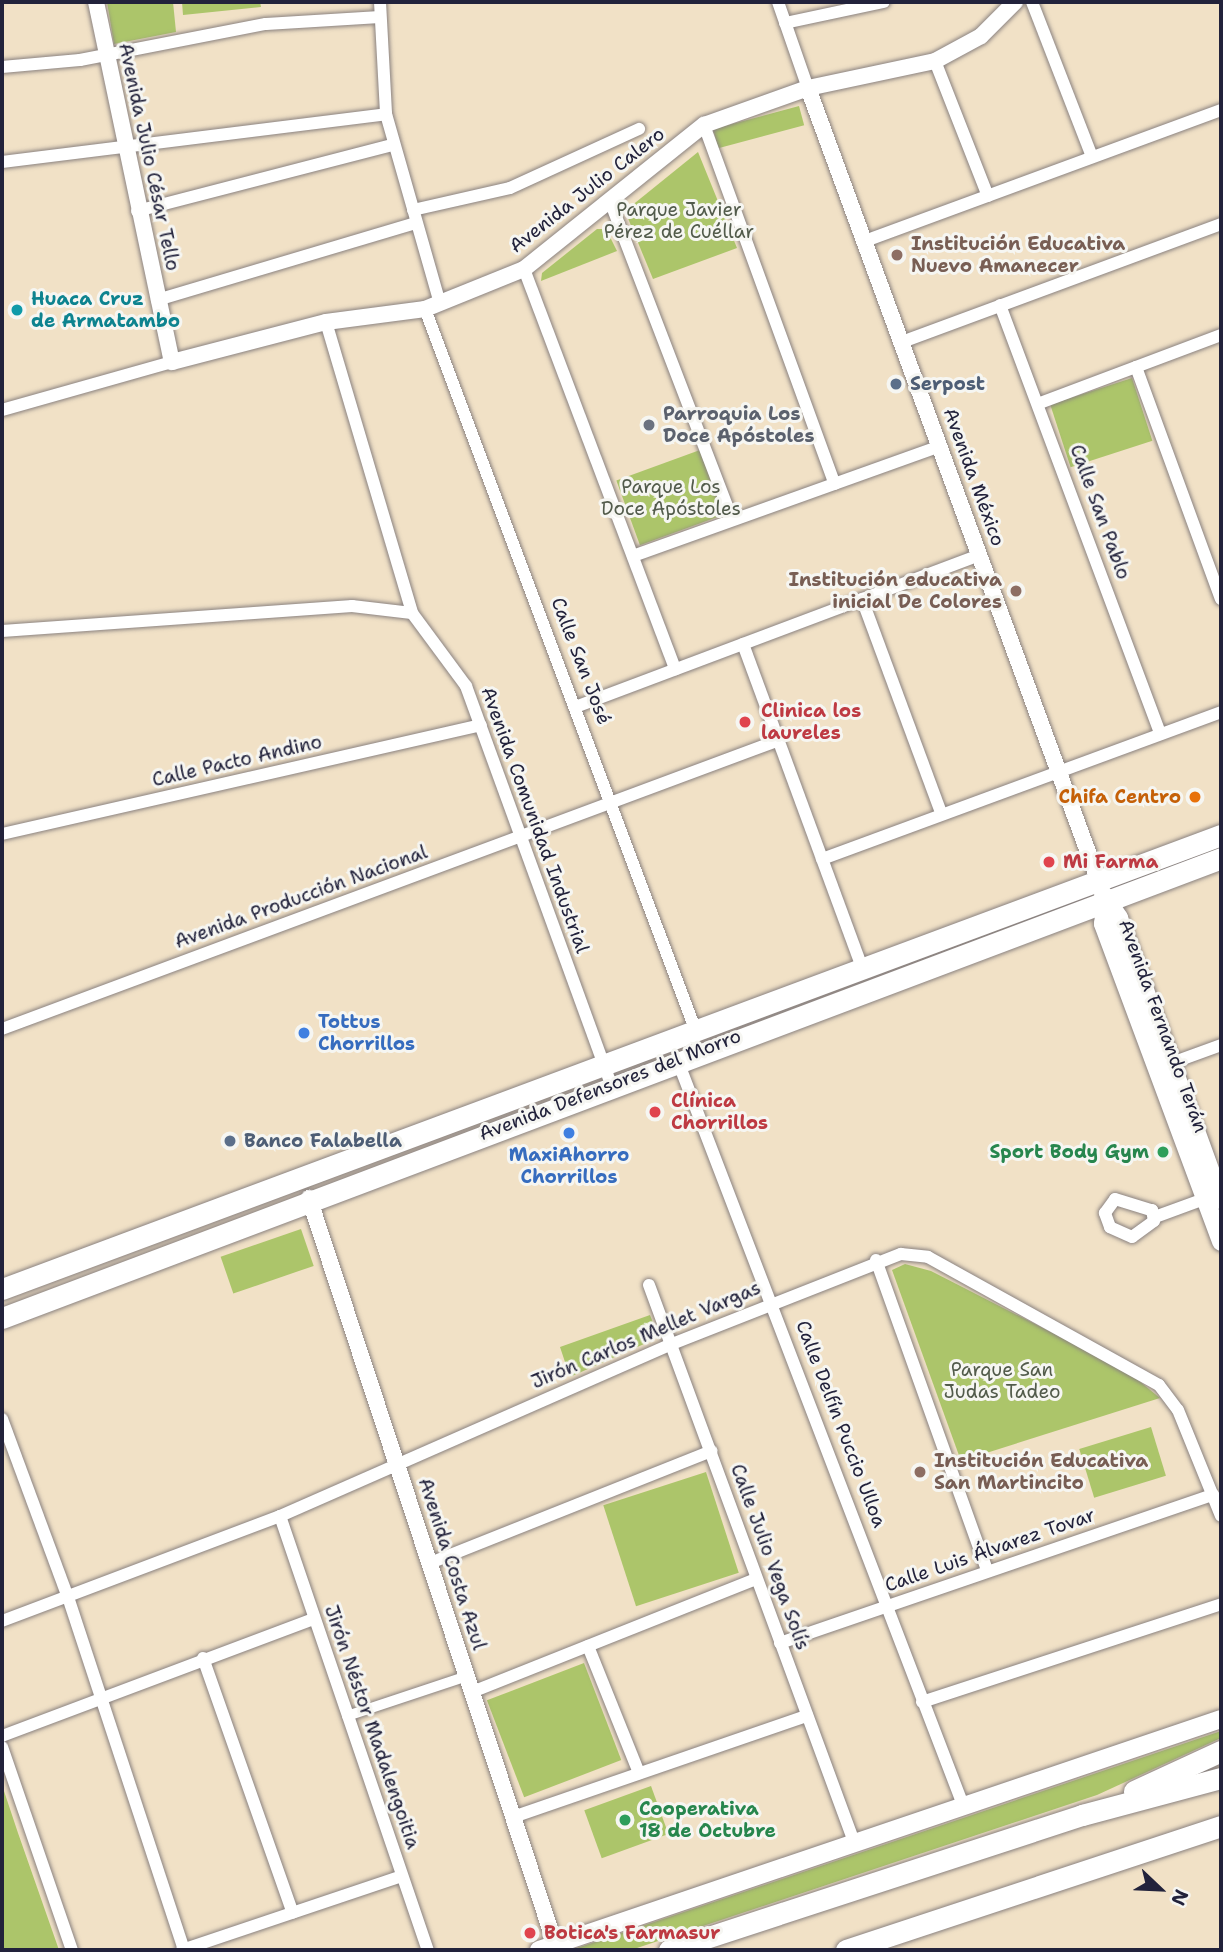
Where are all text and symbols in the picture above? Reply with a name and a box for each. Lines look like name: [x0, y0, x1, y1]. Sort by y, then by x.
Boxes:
street label: Avenida Julio César Tello: [114, 41, 184, 273]
street label: Avenida Julio Calero: [505, 122, 669, 258]
park label: Parque Javier Pérez de Cuéllar: [604, 199, 754, 243]
place label: Institución Educativa Nuevo Amanecer: [911, 233, 1125, 277]
marker: Institución Educativa Nuevo Amanecer: [889, 247, 905, 263]
place label: Huaca Cruz de Armatambo: [31, 288, 180, 332]
marker: Huaca Cruz de Armatambo: [9, 302, 25, 318]
place label: Serpost: [910, 373, 985, 395]
marker: Serpost: [888, 376, 904, 392]
place label: Parroquia Los Doce Apóstoles: [663, 403, 814, 447]
street label: Avenida México: [938, 405, 1010, 549]
marker: Parroquia Los Doce Apóstoles: [641, 417, 657, 433]
street label: Calle San Pablo: [1065, 441, 1135, 583]
park label: Parque Los Doce Apóstoles: [601, 476, 741, 520]
place label: Institución educativa inicial De Colores: [789, 569, 1002, 613]
marker: Institución educativa inicial De Colores: [1008, 583, 1024, 599]
street label: Calle San José: [546, 594, 616, 728]
street label: Avenida Comunidad Industrial: [476, 684, 594, 956]
place label: Clinica los laureles: [761, 700, 861, 744]
marker: Clinica los laureles: [735, 712, 755, 732]
street label: Calle Pacto Andino: [150, 730, 324, 792]
place label: Chifa Centro: [1059, 786, 1181, 808]
marker: Chifa Centro: [1187, 789, 1203, 805]
street label: Avenida Producción Nacional: [172, 841, 430, 953]
place label: Mi Farma: [1063, 851, 1158, 873]
marker: Mi Farma: [1041, 854, 1057, 870]
street label: Avenida Fernando Terán: [1114, 916, 1212, 1136]
place label: Tottus Chorrillos: [318, 1011, 415, 1055]
street label: Avenida Defensores del Morro: [476, 1024, 744, 1146]
marker: Tottus Chorrillos: [296, 1025, 312, 1041]
place label: Clínica Chorrillos: [671, 1090, 768, 1134]
marker: Clínica Chorrillos: [645, 1102, 665, 1122]
marker: MaxiAhorro Chorrillos: [561, 1125, 577, 1141]
place label: Banco Falabella: [244, 1130, 402, 1152]
marker: Banco Falabella: [222, 1133, 238, 1149]
place label: Sport Body Gym: [989, 1141, 1149, 1163]
place label: MaxiAhorro Chorrillos: [509, 1144, 629, 1188]
marker: Sport Body Gym: [1155, 1144, 1171, 1160]
street label: Jirón Carlos Mellet Vargas: [528, 1276, 764, 1394]
street label: Calle Delfín Puccio Ulloa: [791, 1317, 891, 1531]
park label: Parque San Judas Tadeo: [944, 1359, 1060, 1403]
place label: Institución Educativa San Martincito: [934, 1450, 1148, 1494]
street label: Calle Julio Vega Solís: [726, 1461, 814, 1653]
marker: Institución Educativa San Martincito: [912, 1464, 928, 1480]
street label: Avenida Costa Azul: [413, 1475, 491, 1653]
street label: Calle Luis Álvarez Tovar: [882, 1503, 1098, 1597]
street label: Jirón Néstor Madalengoitia: [320, 1602, 424, 1852]
place label: Cooperativa 18 de Octubre: [639, 1798, 776, 1842]
marker: Cooperativa 18 de Octubre: [617, 1812, 633, 1828]
north arrow: [1125, 1854, 1195, 1924]
text: N: [1165, 1886, 1194, 1909]
place label: Botica's Farmasur: [544, 1922, 720, 1944]
marker: Botica's Farmasur: [522, 1925, 538, 1941]

